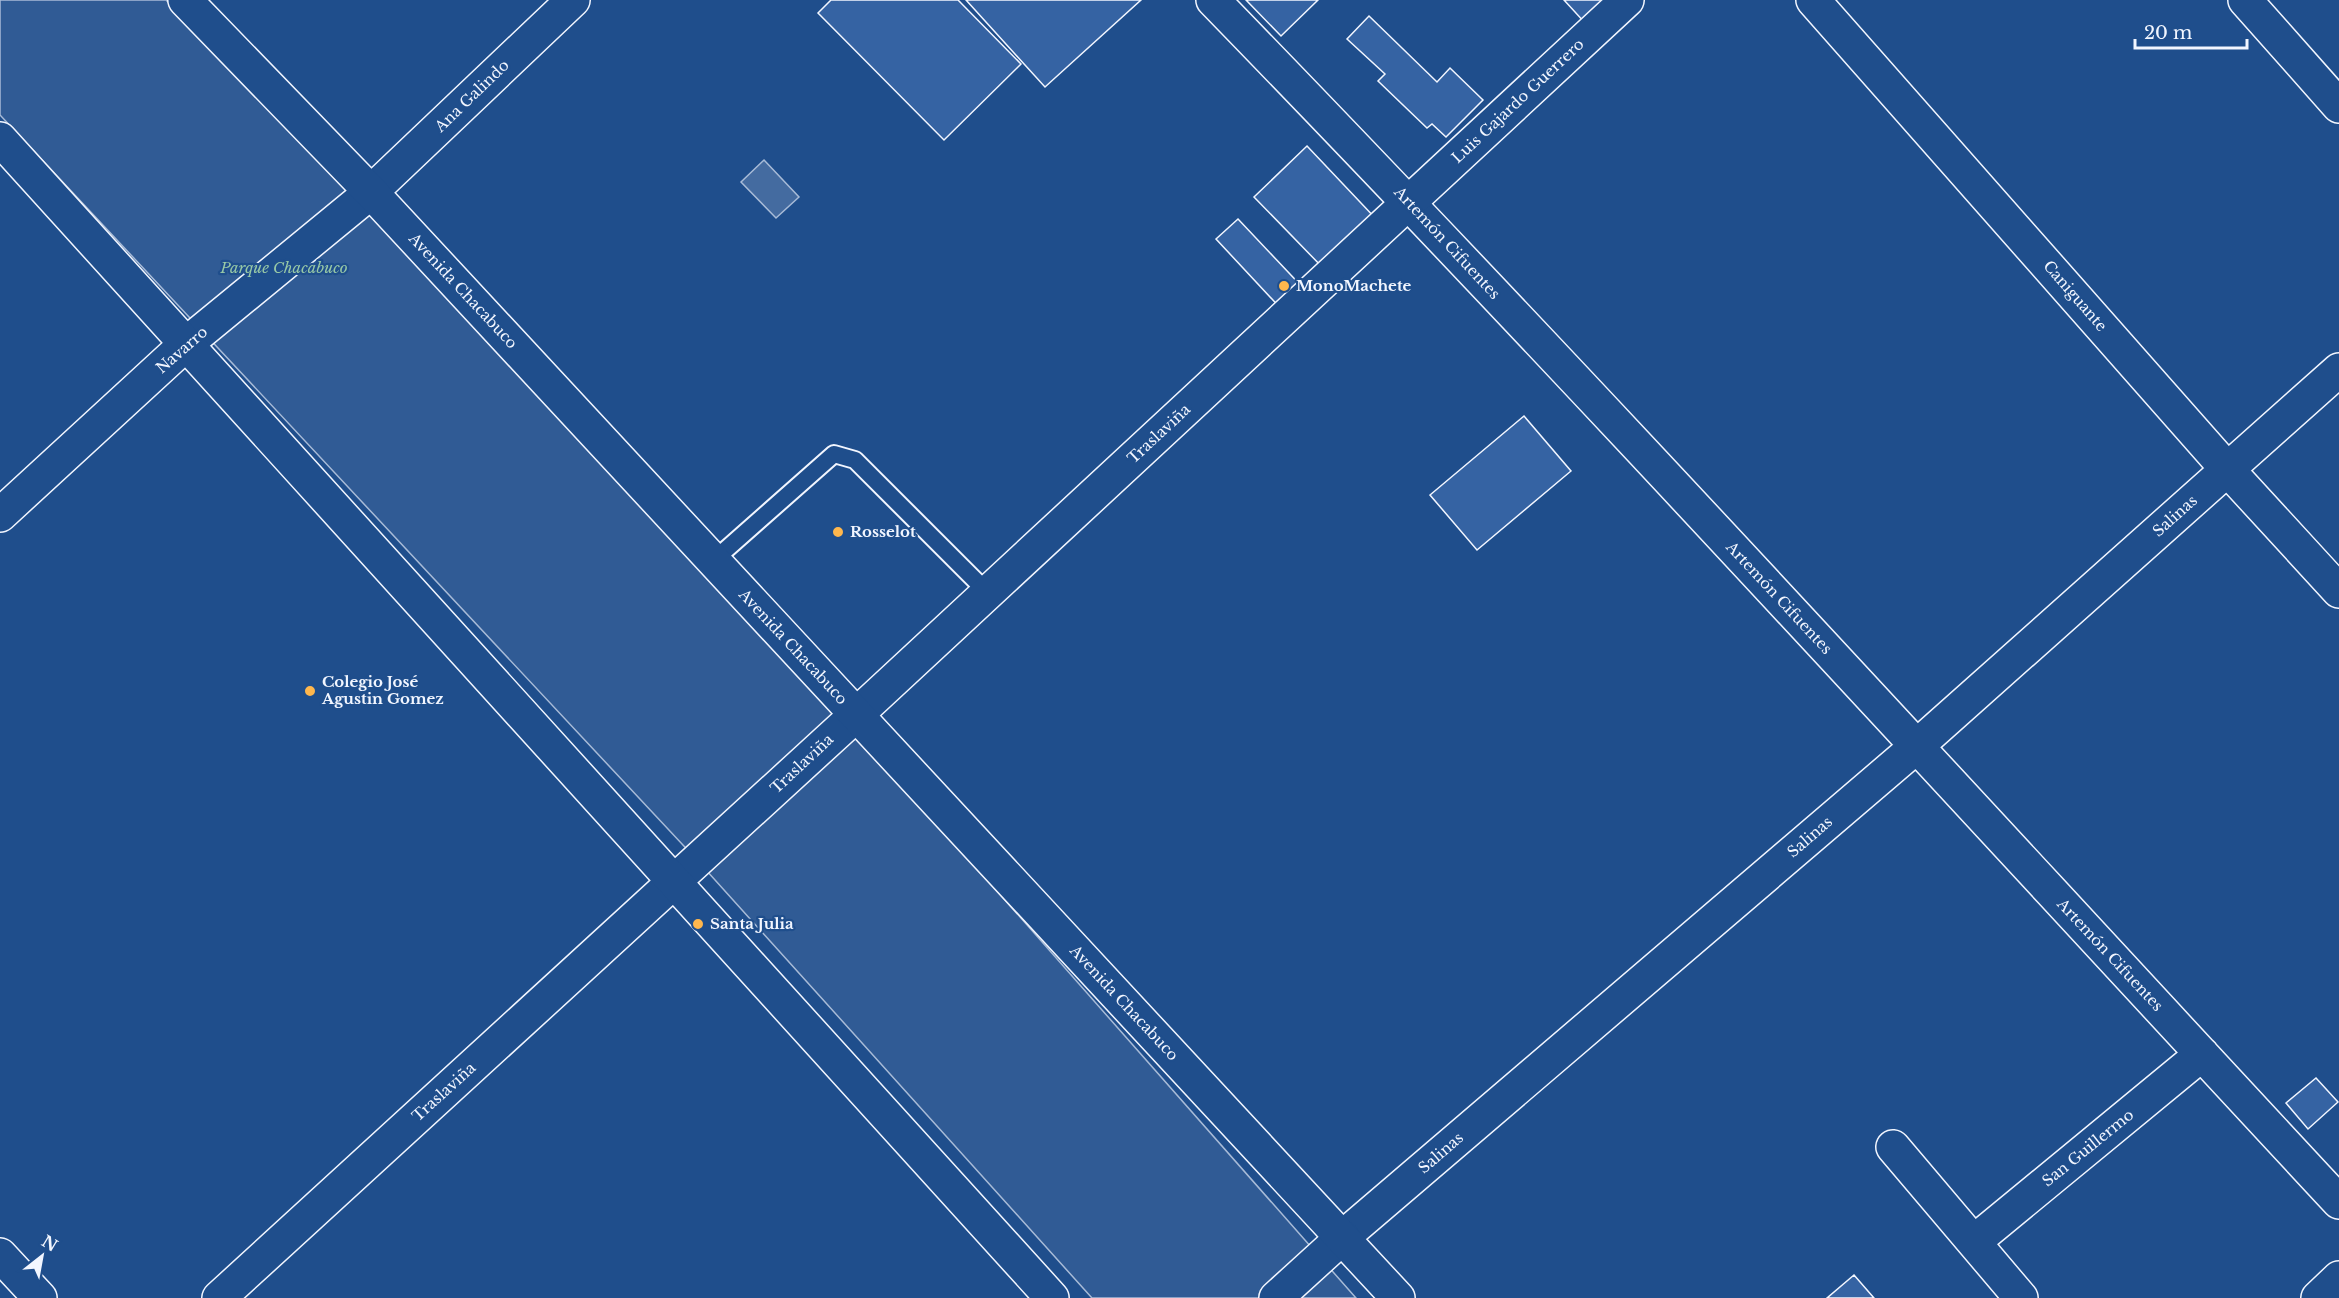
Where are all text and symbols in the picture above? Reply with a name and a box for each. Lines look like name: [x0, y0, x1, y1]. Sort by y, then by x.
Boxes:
scale bar: [2135, 12, 2248, 50]
text: 20 m: [2144, 22, 2192, 44]
street label: Luis Gajardo Guerrero: [1448, 34, 1588, 167]
street label: Ana Galindo: [430, 55, 513, 137]
street label: Artemón Cifuentes: [1390, 182, 1505, 303]
street label: Avenida Chacabuco: [404, 228, 522, 352]
street label: Caniguante: [2039, 256, 2111, 335]
park label: Parque Chacabuco: [219, 258, 348, 277]
place label: MonoMachete: [1296, 276, 1412, 295]
marker: MonoMachete: [1277, 279, 1291, 293]
street label: Navarro: [152, 322, 212, 377]
street label: Traslaviña: [1123, 399, 1195, 468]
street label: Salinas: [2148, 491, 2201, 541]
place label: Rosselot: [850, 522, 916, 541]
marker: Rosselot: [831, 525, 845, 539]
street label: Artemón Cifuentes: [1722, 537, 1837, 658]
street label: Avenida Chacabuco: [734, 584, 852, 708]
place label: Colegio José Agustin Gomez: [321, 672, 444, 708]
marker: Colegio José Agustin Gomez: [303, 684, 317, 698]
street label: Traslaviña: [766, 729, 838, 798]
street label: Salinas: [1783, 812, 1836, 861]
street label: Artemón Cifuentes: [2053, 894, 2168, 1015]
place label: Santa Julia: [710, 914, 794, 933]
marker: Santa Julia: [691, 917, 705, 931]
street label: Avenida Chacabuco: [1065, 940, 1183, 1064]
street label: Traslaviña: [408, 1058, 480, 1125]
street label: San Guillermo: [2038, 1105, 2137, 1190]
street label: Salinas: [1414, 1128, 1467, 1177]
north arrow: [12, 1226, 72, 1286]
text: N: [38, 1231, 61, 1256]

